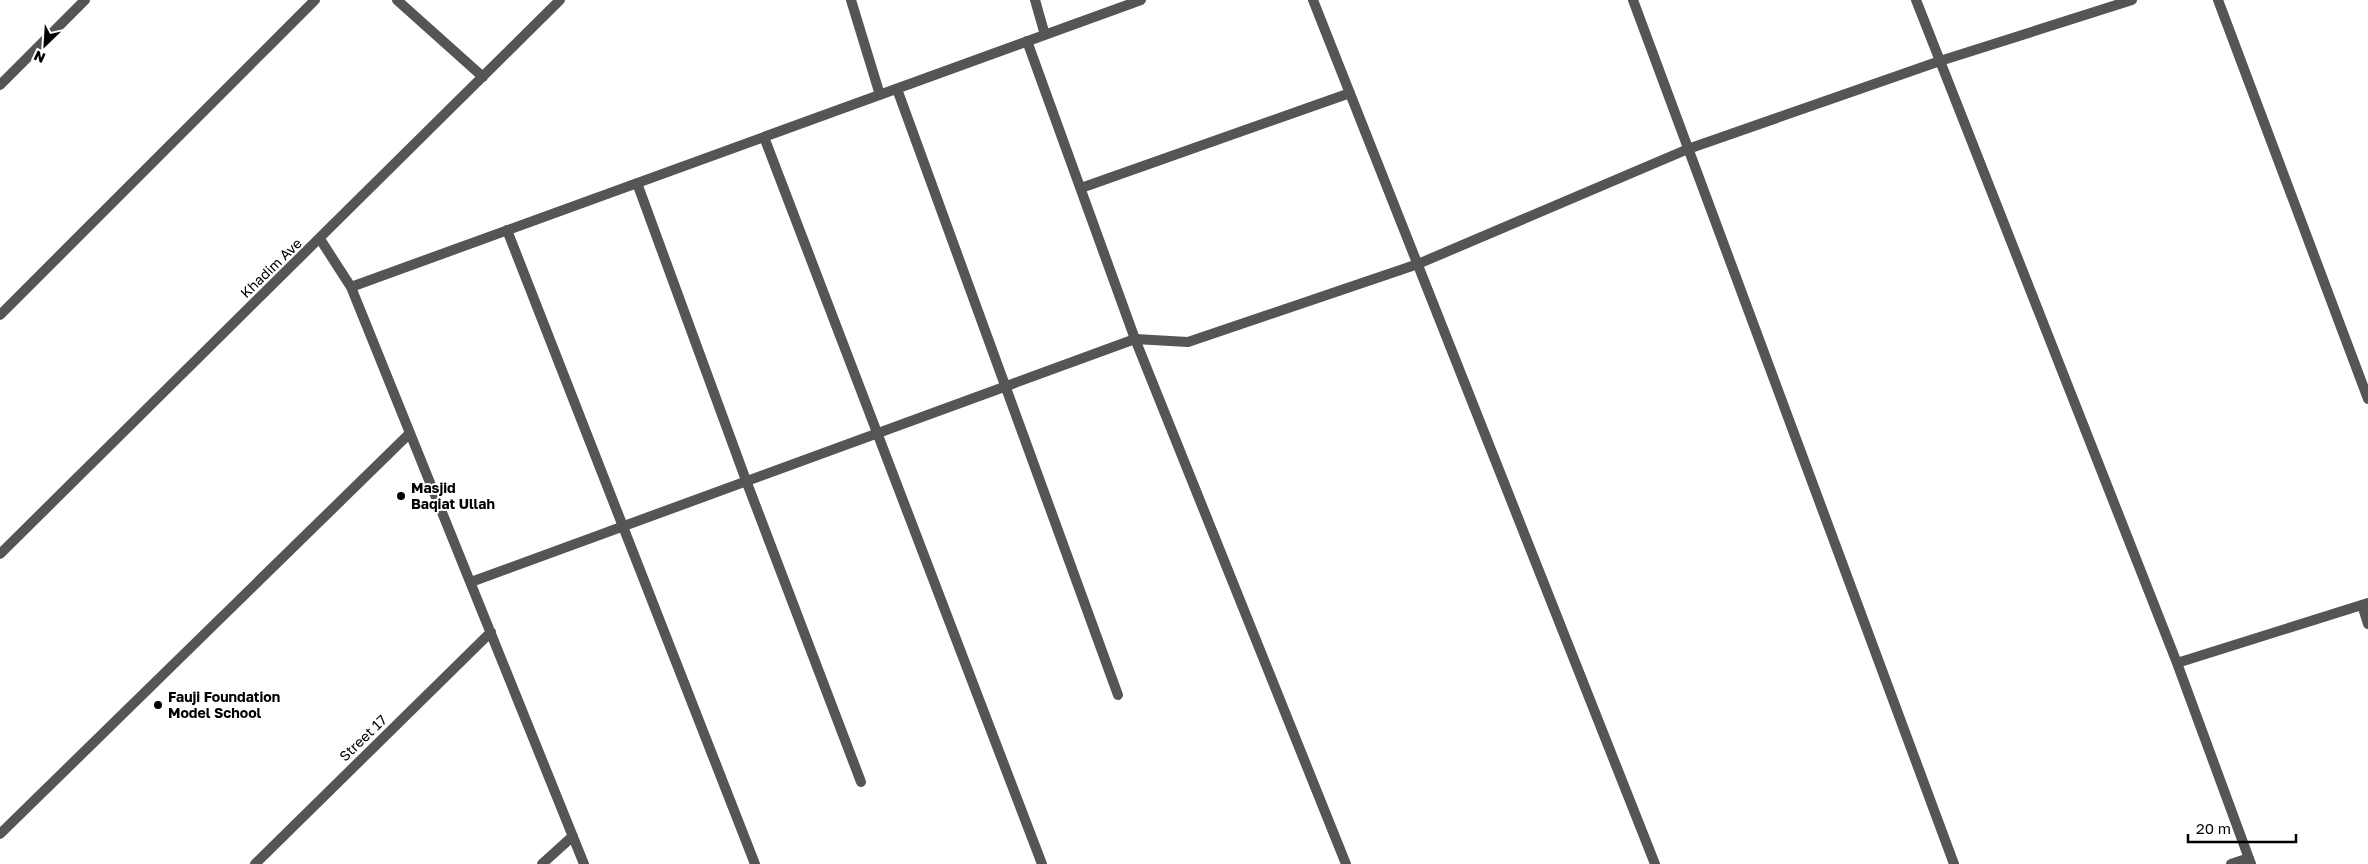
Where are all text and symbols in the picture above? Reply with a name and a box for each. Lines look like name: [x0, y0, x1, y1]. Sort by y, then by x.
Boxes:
north arrow: [20, 20, 70, 70]
text: N: [31, 47, 48, 67]
street label: Khadim Ave: [236, 234, 305, 301]
place label: Masjid Baqiat Ullah: [411, 479, 495, 512]
marker: Masjid Baqiat Ullah: [395, 490, 407, 502]
place label: Fauji Foundation Model School: [168, 688, 280, 721]
marker: Fauji Foundation Model School: [152, 699, 164, 711]
street label: Street 17: [335, 711, 390, 764]
scale bar: [2188, 812, 2296, 844]
text: 20 m: [2196, 819, 2231, 837]

